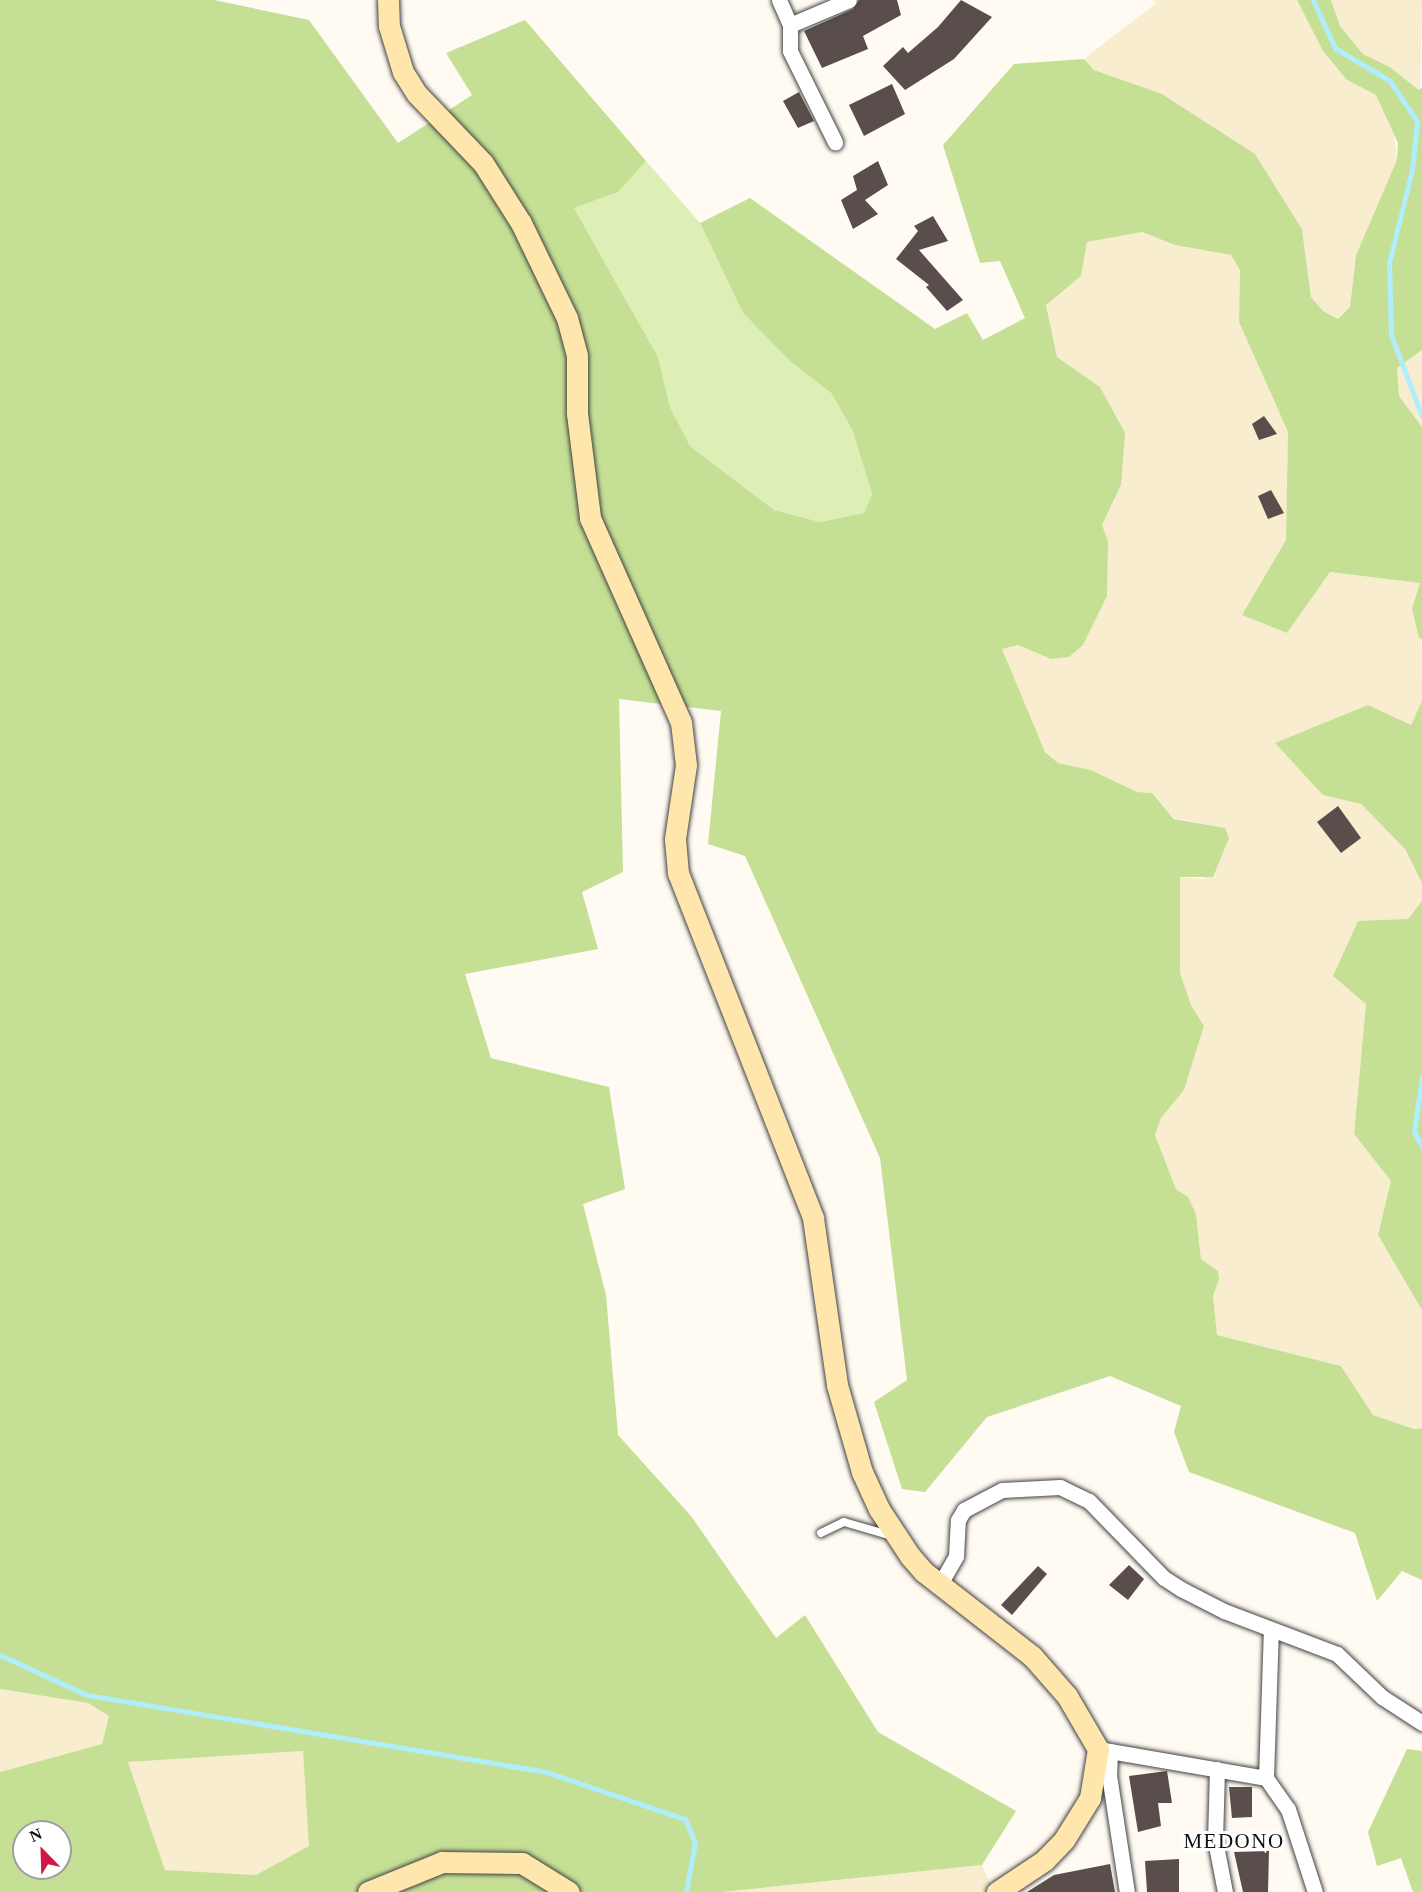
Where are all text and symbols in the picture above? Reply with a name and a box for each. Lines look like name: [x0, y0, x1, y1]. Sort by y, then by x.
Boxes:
north arrow: [12, 1820, 72, 1880]
text: N: [27, 1825, 44, 1845]
district label: MEDONO: [1183, 1828, 1285, 1854]

